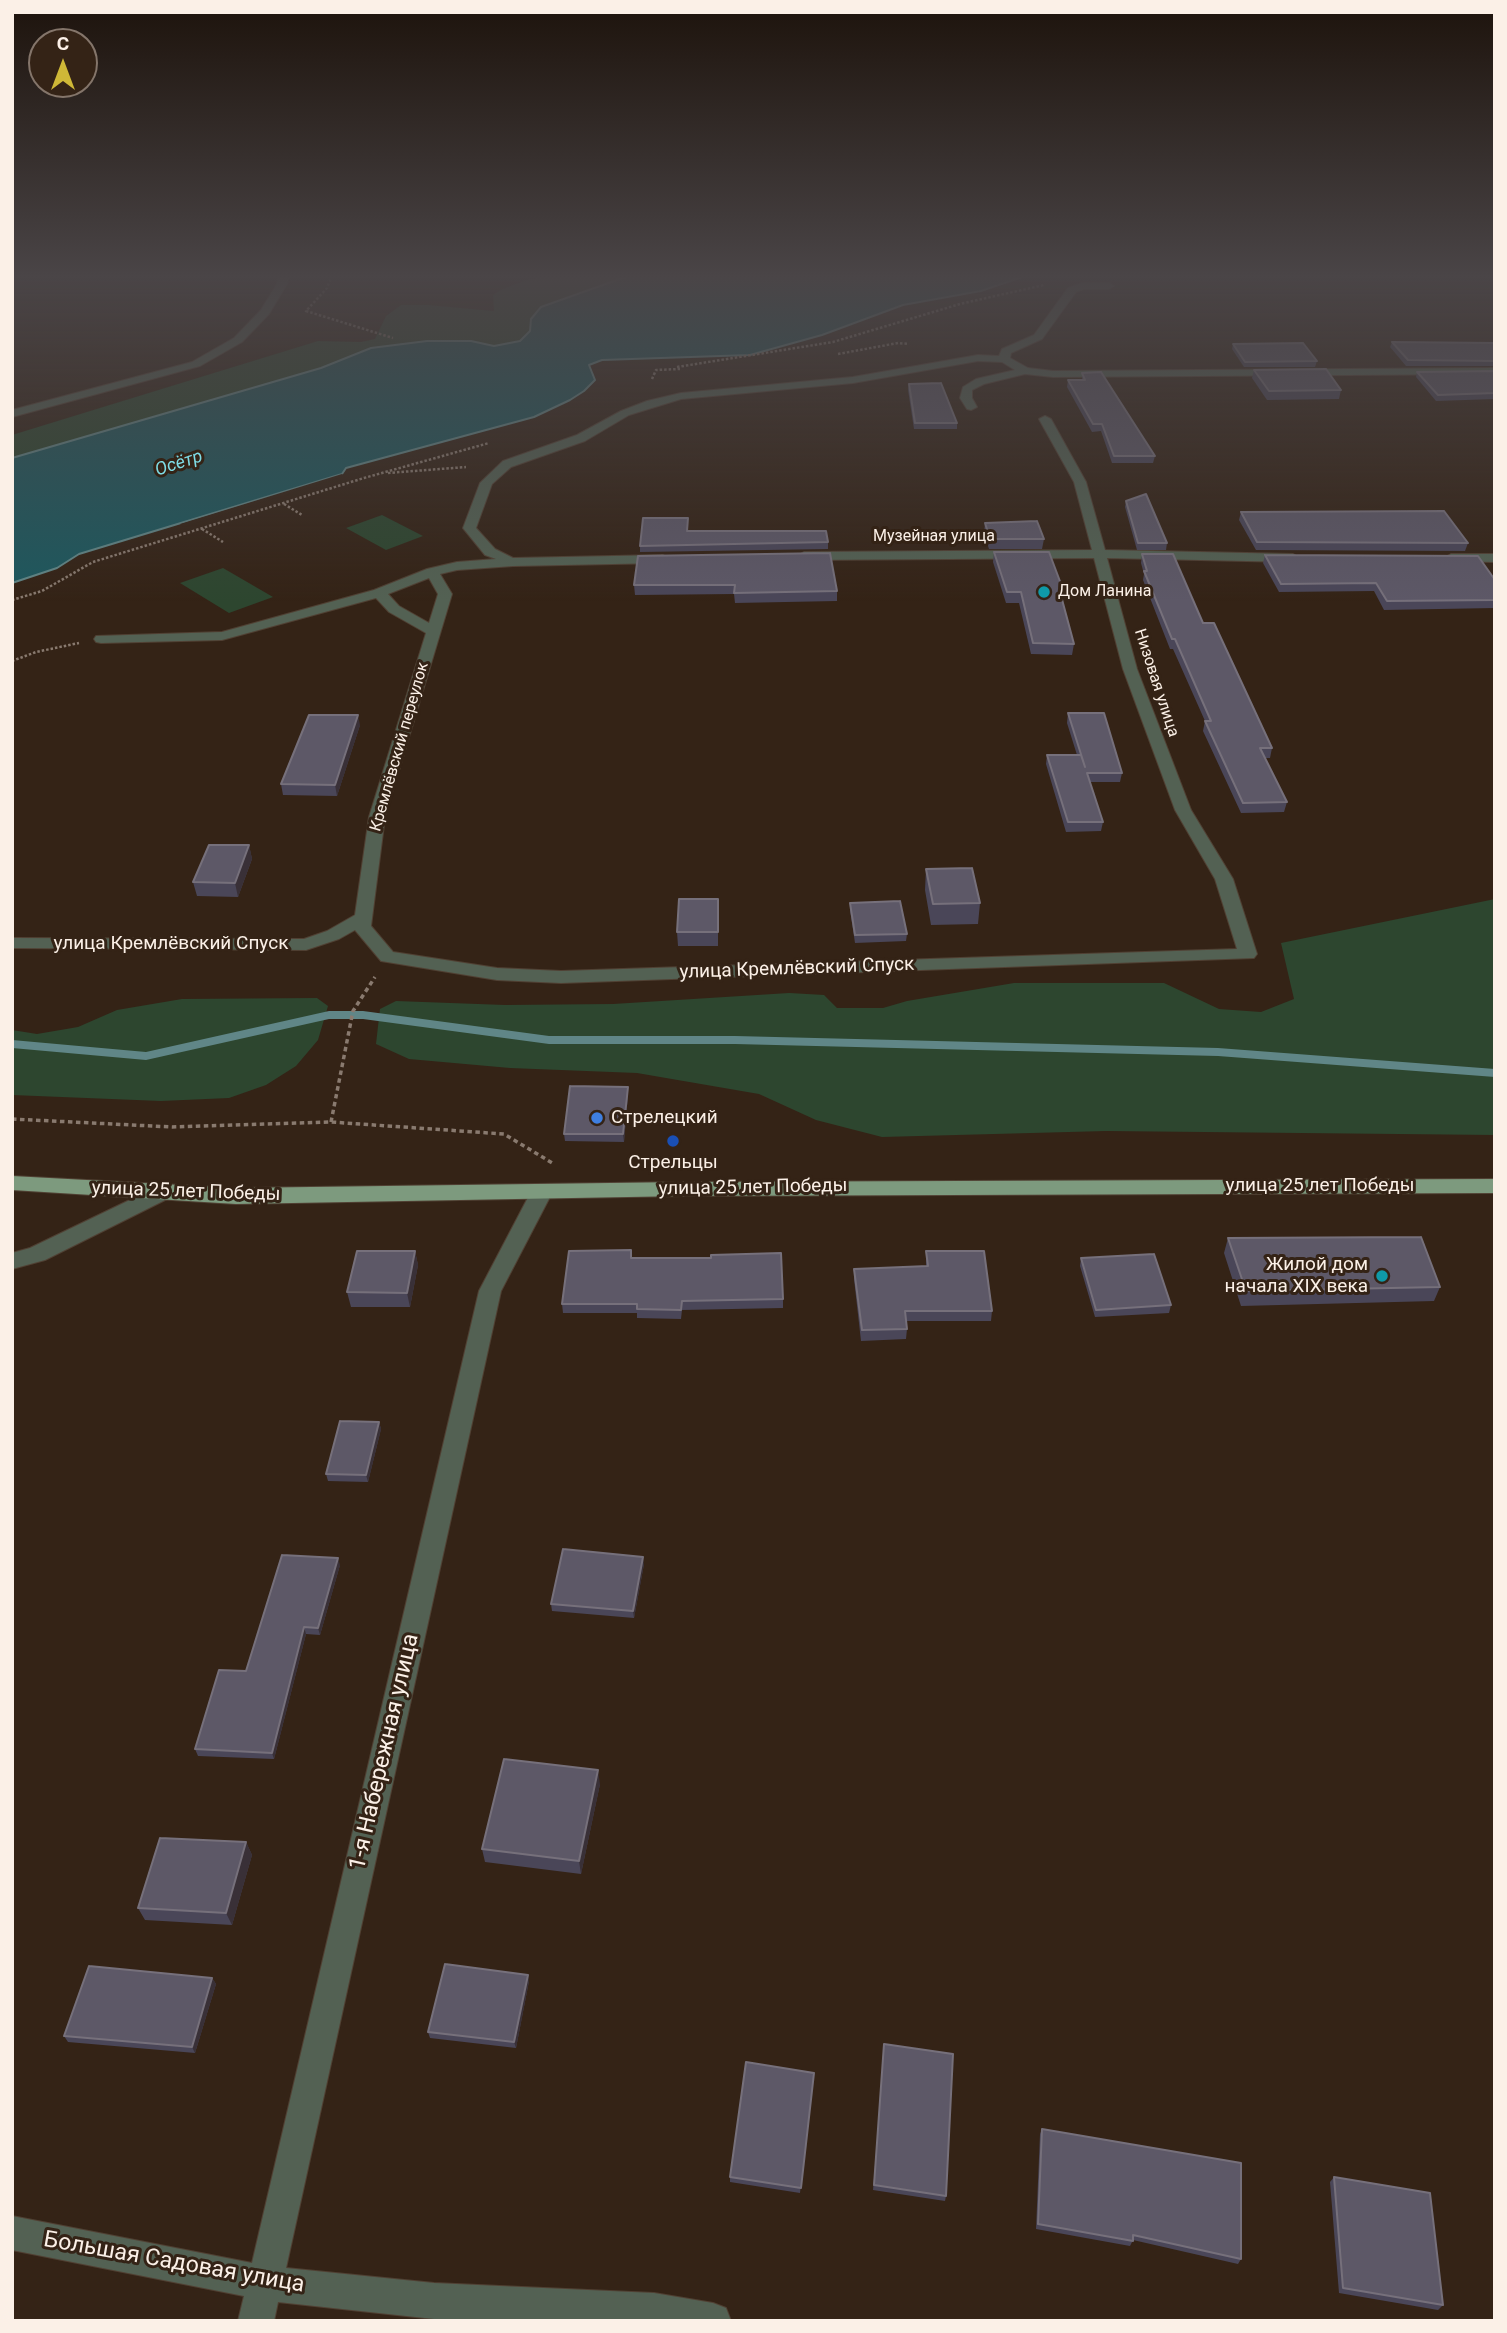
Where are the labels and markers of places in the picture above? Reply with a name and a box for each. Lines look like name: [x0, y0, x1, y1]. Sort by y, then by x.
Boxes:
place label: Дом Ланина: [1058, 582, 1151, 602]
marker: Дом Ланина: [1036, 584, 1052, 600]
place label: Стрелецкий: [611, 1107, 718, 1129]
marker: Стрелецкий: [589, 1110, 605, 1126]
marker: Стрельцы: [665, 1133, 681, 1149]
place label: Стрельцы: [628, 1152, 718, 1174]
place label: Жилой дом начала XIX века: [1225, 1254, 1368, 1298]
marker: Жилой дом начала XIX века: [1374, 1268, 1390, 1284]

